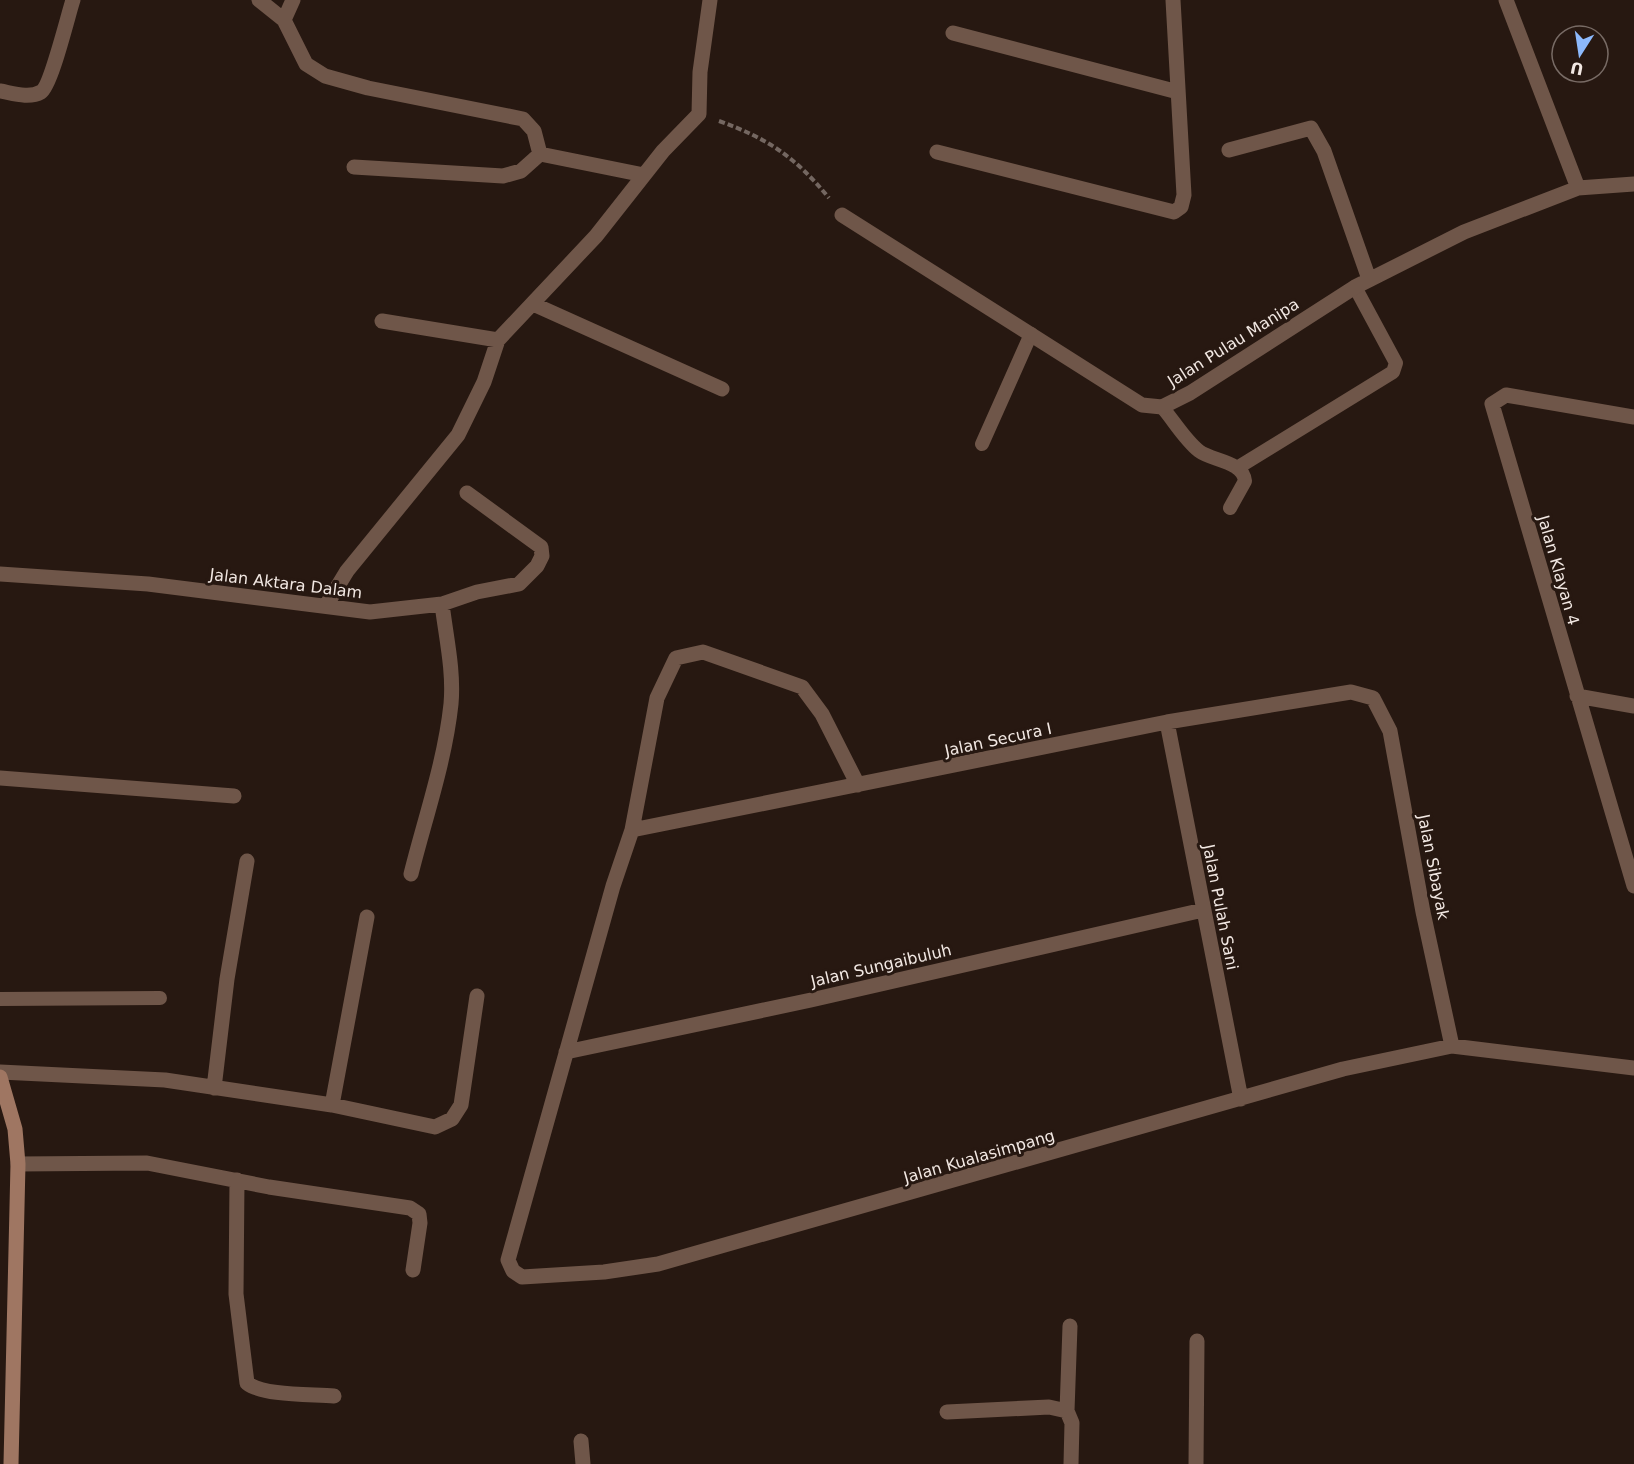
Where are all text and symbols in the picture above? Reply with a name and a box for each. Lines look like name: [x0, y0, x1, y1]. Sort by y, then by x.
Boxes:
north arrow: [1550, 24, 1610, 84]
text: U: [1569, 58, 1585, 79]
street label: Jalan Pulau Manipa: [1163, 294, 1302, 391]
street label: Jalan Klayan 4: [1533, 512, 1583, 627]
street label: Jalan Aktara Dalam: [208, 565, 363, 602]
street label: Jalan Secura I: [942, 719, 1053, 760]
street label: Jalan Sibayak: [1414, 812, 1453, 922]
street label: Jalan Pulah Sani: [1199, 842, 1242, 972]
street label: Jalan Sungaibuluh: [808, 940, 953, 991]
street label: Jalan Kualasimpang: [900, 1126, 1057, 1187]

